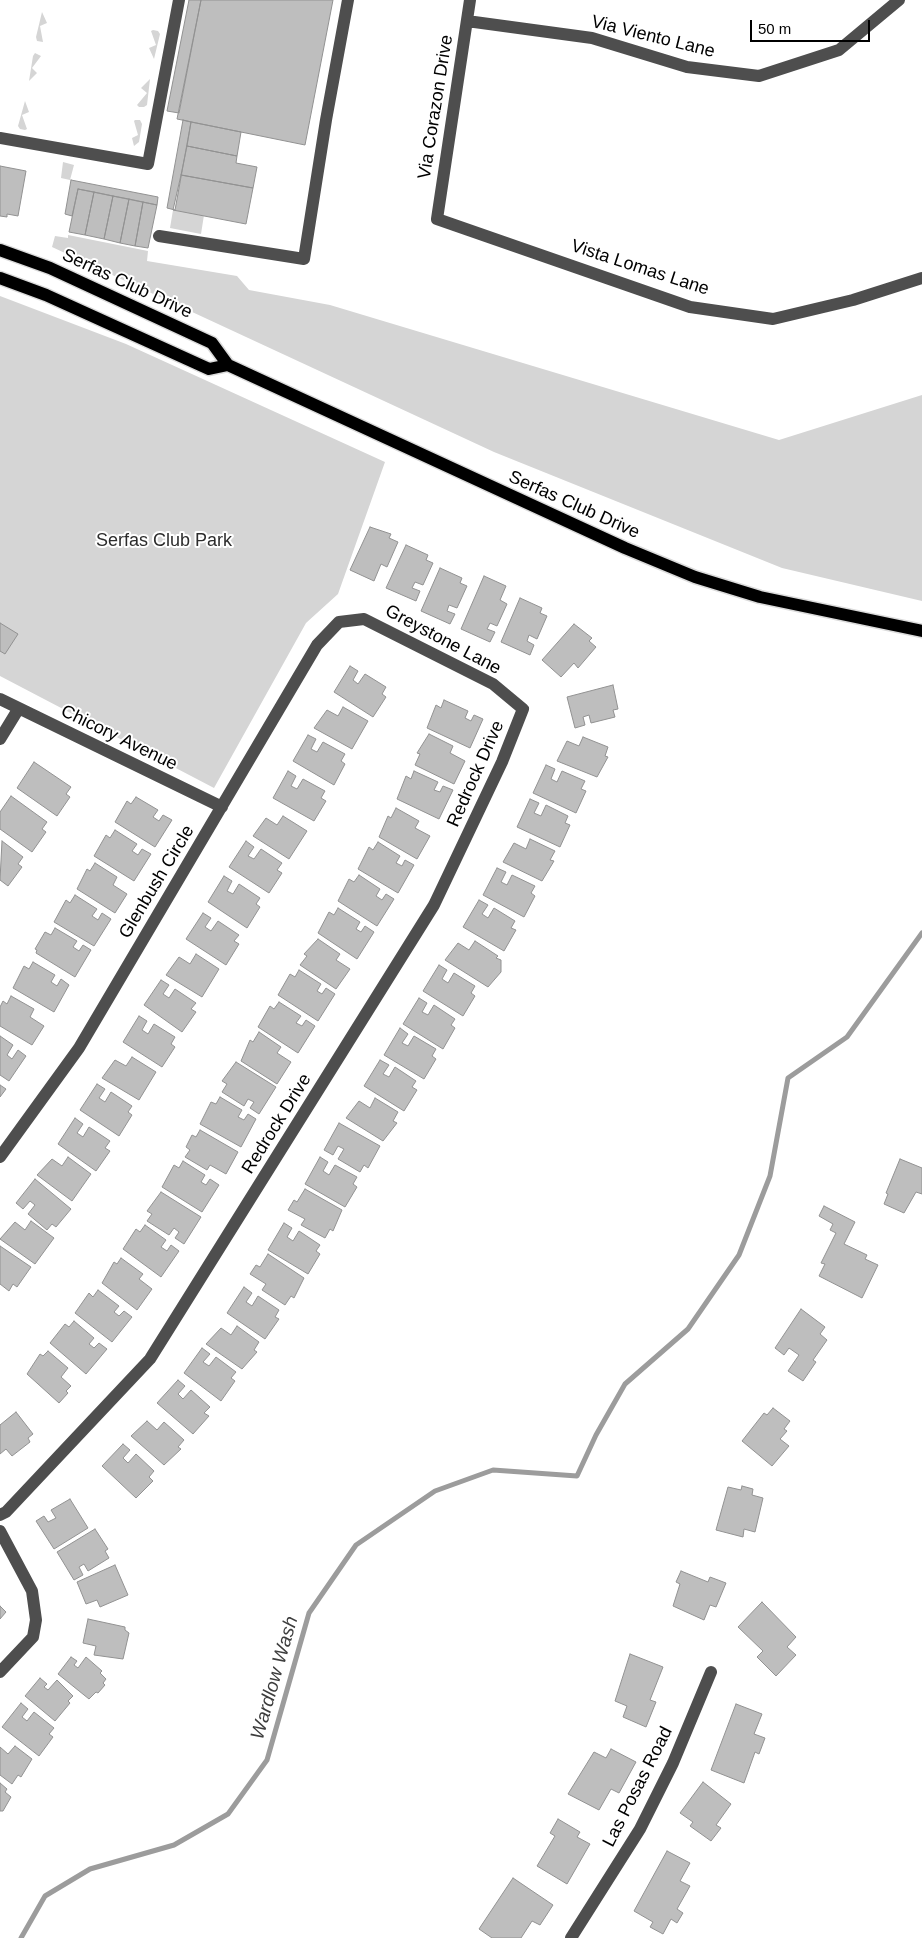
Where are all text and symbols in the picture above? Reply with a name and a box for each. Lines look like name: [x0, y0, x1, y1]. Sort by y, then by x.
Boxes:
scale bar: [752, 10, 872, 42]
street label: Via Viento Lane: [589, 11, 717, 63]
text: 50 m: [758, 20, 791, 37]
street label: Via Corazon Drive: [414, 33, 458, 181]
street label: Vista Lomas Lane: [568, 236, 712, 300]
street label: Serfas Club Drive: [59, 244, 195, 324]
street label: Serfas Club Drive: [505, 466, 643, 544]
park label: Serfas Club Park: [96, 530, 232, 552]
street label: Greystone Lane: [381, 600, 505, 680]
street label: Chicory Avenue: [57, 701, 181, 775]
street label: Redrock Drive: [443, 718, 509, 830]
street label: Glenbush Circle: [115, 822, 199, 942]
street label: Redrock Drive: [238, 1070, 316, 1178]
water label: Wardlow Wash: [247, 1614, 303, 1742]
street label: Las Posas Road: [598, 1723, 678, 1851]

